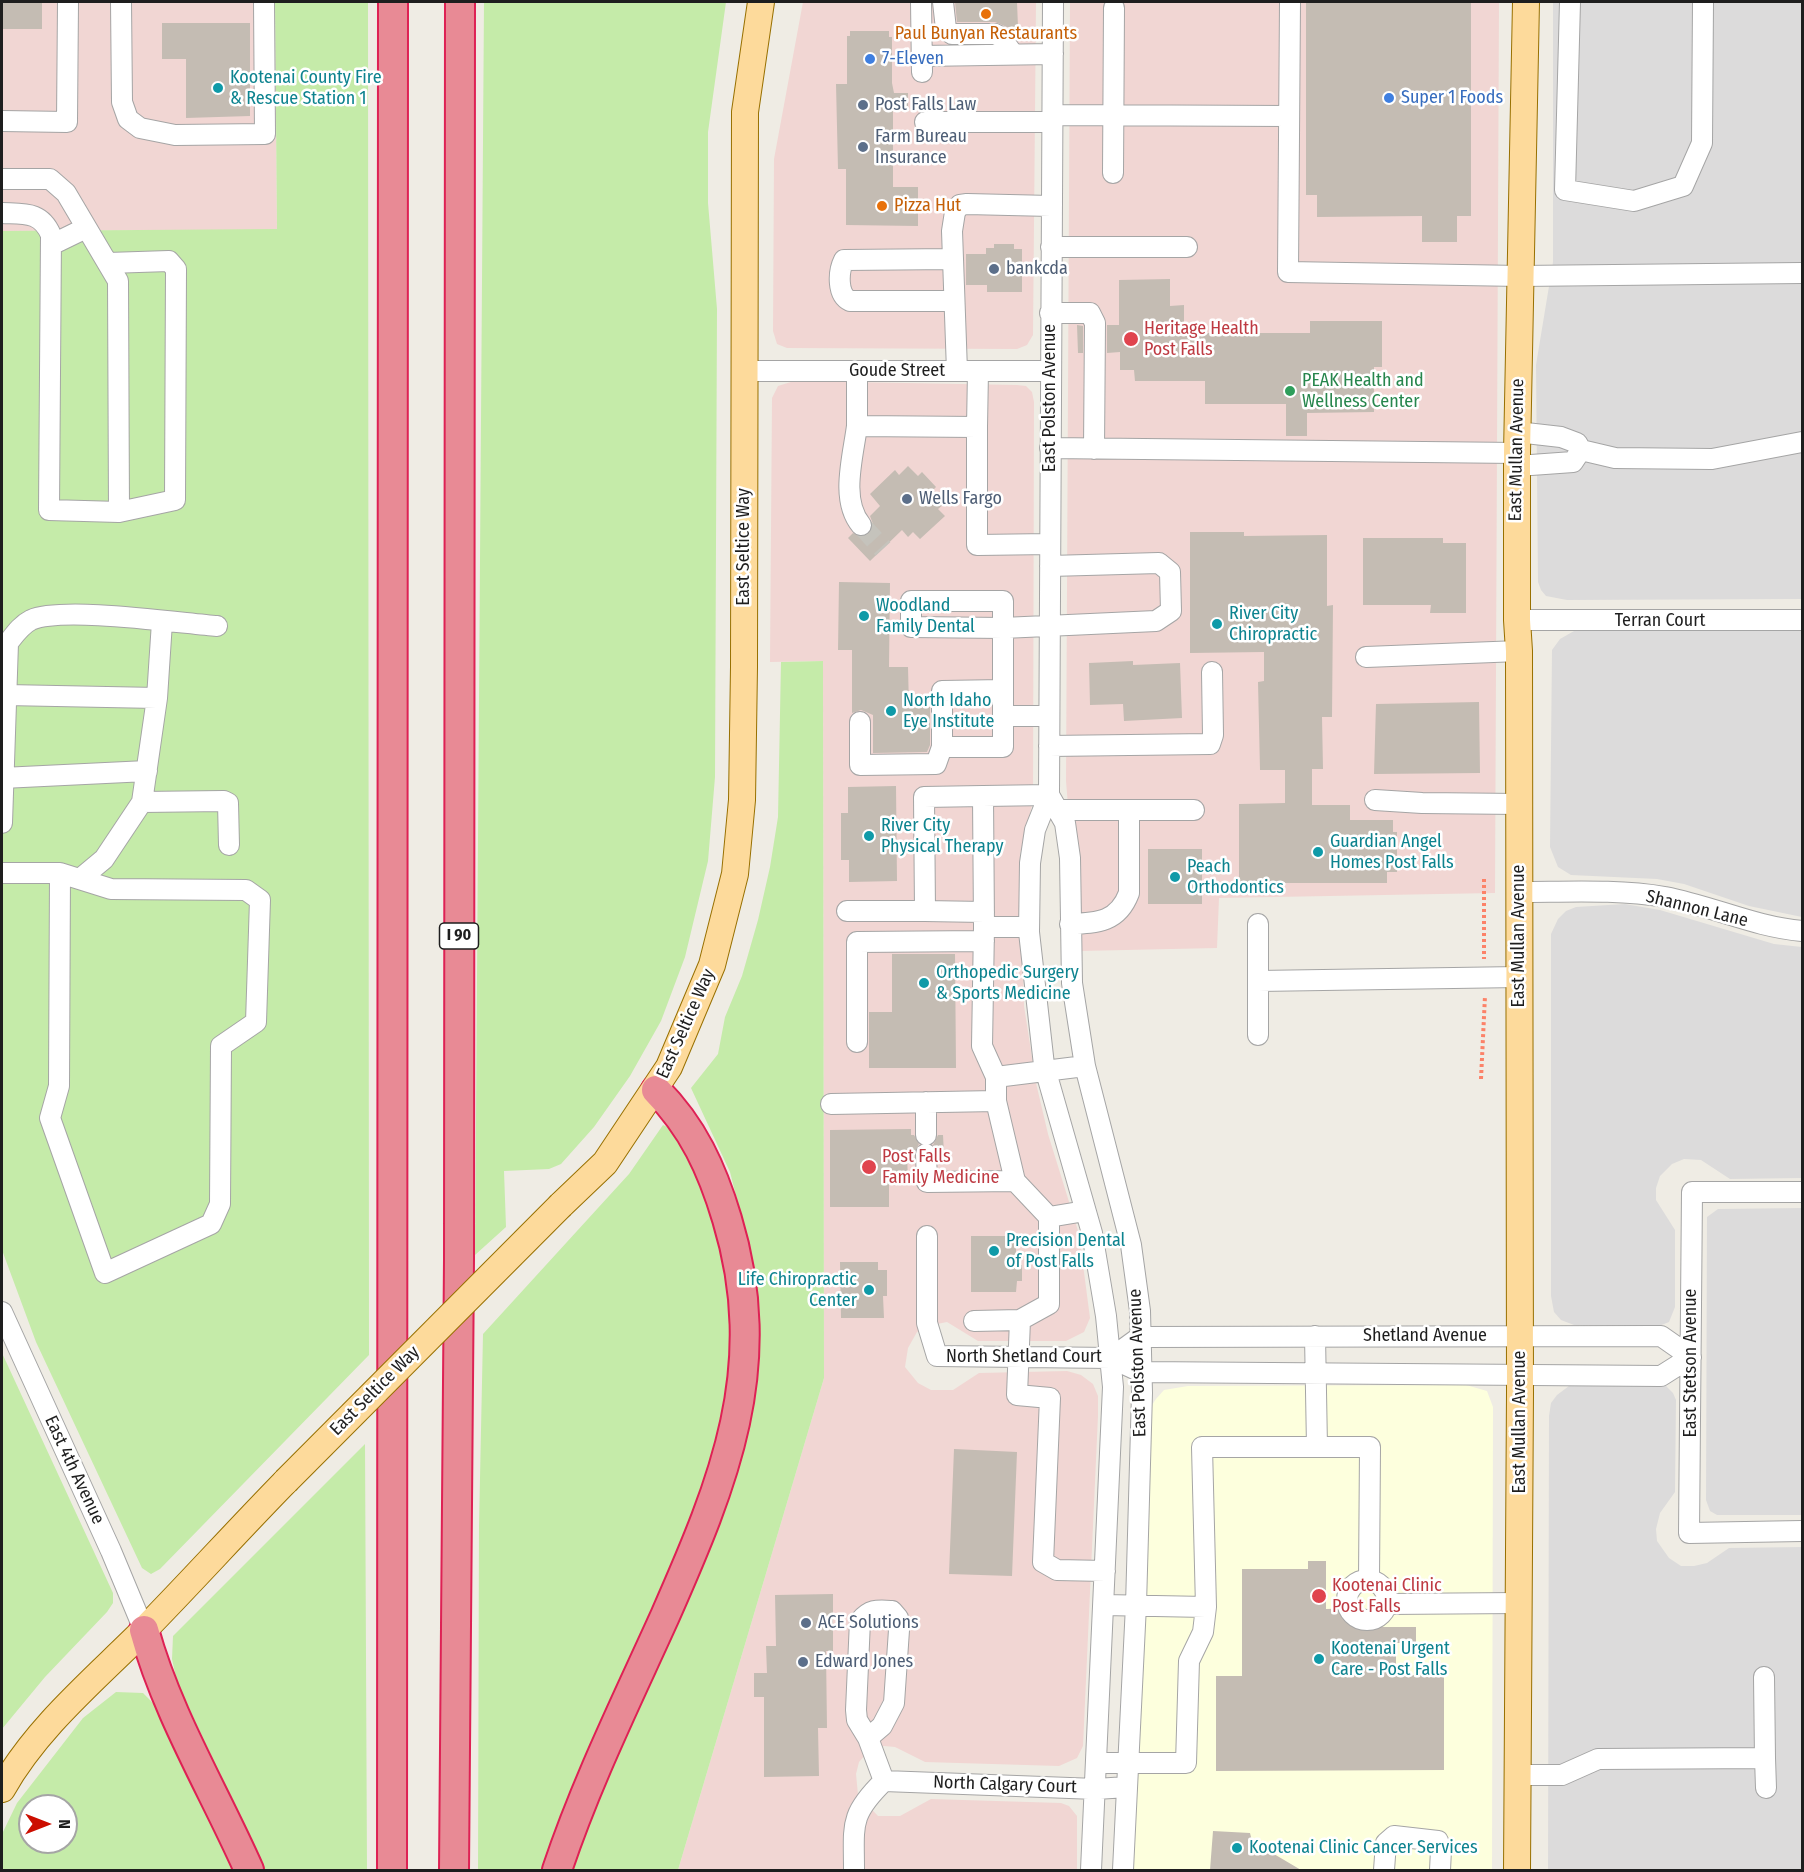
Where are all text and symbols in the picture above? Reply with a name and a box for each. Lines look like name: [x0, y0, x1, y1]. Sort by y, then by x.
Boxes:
marker: Paul Bunyan Restaurants: [979, 7, 993, 21]
place label: Paul Bunyan Restaurants: [895, 23, 1077, 45]
place label: 7-Eleven: [882, 48, 944, 70]
marker: 7-Eleven: [863, 52, 877, 66]
place label: Kootenai County Fire & Rescue Station 1: [230, 67, 382, 110]
marker: Kootenai County Fire & Rescue Station 1: [211, 81, 225, 95]
place label: Super 1 Foods: [1401, 87, 1503, 109]
marker: Super 1 Foods: [1382, 91, 1396, 105]
place label: Post Falls Law: [875, 94, 976, 116]
marker: Post Falls Law: [856, 98, 870, 112]
place label: Farm Bureau Insurance: [875, 126, 967, 168]
marker: Farm Bureau Insurance: [856, 140, 870, 154]
place label: Pizza Hut: [894, 195, 961, 217]
marker: Pizza Hut: [875, 199, 889, 213]
place label: bankcda: [1006, 258, 1068, 280]
marker: bankcda: [987, 262, 1001, 276]
place label: Heritage Health Post Falls: [1144, 318, 1259, 360]
street label: East Polston Avenue: [1039, 324, 1061, 472]
marker: Heritage Health Post Falls: [1122, 330, 1140, 348]
street label: Goude Street: [849, 360, 945, 382]
place label: PEAK Health and Wellness Center: [1302, 370, 1424, 412]
street label: East Mullan Avenue: [1505, 378, 1529, 522]
marker: PEAK Health and Wellness Center: [1283, 384, 1297, 398]
street label: East Seltice Way: [733, 488, 755, 606]
place label: Wells Fargo: [919, 488, 1002, 510]
marker: Wells Fargo: [900, 492, 914, 506]
place label: Woodland Family Dental: [876, 595, 975, 638]
place label: River City Chiropractic: [1229, 603, 1317, 646]
marker: Woodland Family Dental: [857, 609, 871, 623]
street label: Terran Court: [1615, 610, 1705, 632]
marker: River City Chiropractic: [1210, 617, 1224, 631]
place label: North Idaho Eye Institute: [903, 690, 994, 732]
marker: North Idaho Eye Institute: [884, 704, 898, 718]
place label: River City Physical Therapy: [881, 815, 1003, 858]
marker: River City Physical Therapy: [862, 829, 876, 843]
place label: Guardian Angel Homes Post Falls: [1330, 831, 1454, 874]
marker: Guardian Angel Homes Post Falls: [1311, 845, 1325, 859]
place label: Peach Orthodontics: [1187, 856, 1284, 898]
street label: East Mullan Avenue: [1508, 865, 1530, 1007]
marker: Peach Orthodontics: [1168, 870, 1182, 884]
street label: Shannon Lane: [1644, 886, 1750, 932]
road number: I 90: [440, 923, 478, 949]
place label: Orthopedic Surgery & Sports Medicine: [936, 962, 1079, 1004]
street label: East Seltice Way: [652, 966, 720, 1082]
marker: Orthopedic Surgery & Sports Medicine: [917, 976, 931, 990]
place label: Post Falls Family Medicine: [882, 1146, 999, 1188]
marker: Post Falls Family Medicine: [860, 1158, 878, 1176]
place label: Precision Dental of Post Falls: [1006, 1230, 1125, 1272]
marker: Precision Dental of Post Falls: [987, 1244, 1001, 1258]
place label: Life Chiropractic Center: [738, 1269, 857, 1312]
marker: Life Chiropractic Center: [862, 1283, 876, 1297]
street label: East Polston Avenue: [1125, 1288, 1151, 1438]
street label: East Stetson Avenue: [1680, 1288, 1702, 1438]
street label: Shetland Avenue: [1363, 1325, 1487, 1347]
street label: East Seltice Way: [326, 1342, 424, 1440]
street label: North Shetland Court: [946, 1346, 1102, 1368]
street label: East Mullan Avenue: [1509, 1351, 1531, 1493]
street label: East 4th Avenue: [39, 1412, 109, 1528]
place label: Kootenai Clinic Post Falls: [1332, 1575, 1442, 1618]
marker: Kootenai Clinic Post Falls: [1310, 1587, 1328, 1605]
place label: ACE Solutions: [818, 1612, 919, 1634]
marker: ACE Solutions: [799, 1616, 813, 1630]
place label: Kootenai Urgent Care - Post Falls: [1331, 1638, 1450, 1680]
place label: Edward Jones: [815, 1651, 913, 1673]
marker: Kootenai Urgent Care - Post Falls: [1312, 1652, 1326, 1666]
marker: Edward Jones: [796, 1655, 810, 1669]
street label: North Calgary Court: [933, 1772, 1077, 1798]
north arrow: [18, 1794, 78, 1854]
text: N: [55, 1819, 74, 1829]
place label: Kootenai Clinic Cancer Services: [1249, 1837, 1478, 1859]
marker: Kootenai Clinic Cancer Services: [1230, 1841, 1244, 1855]

